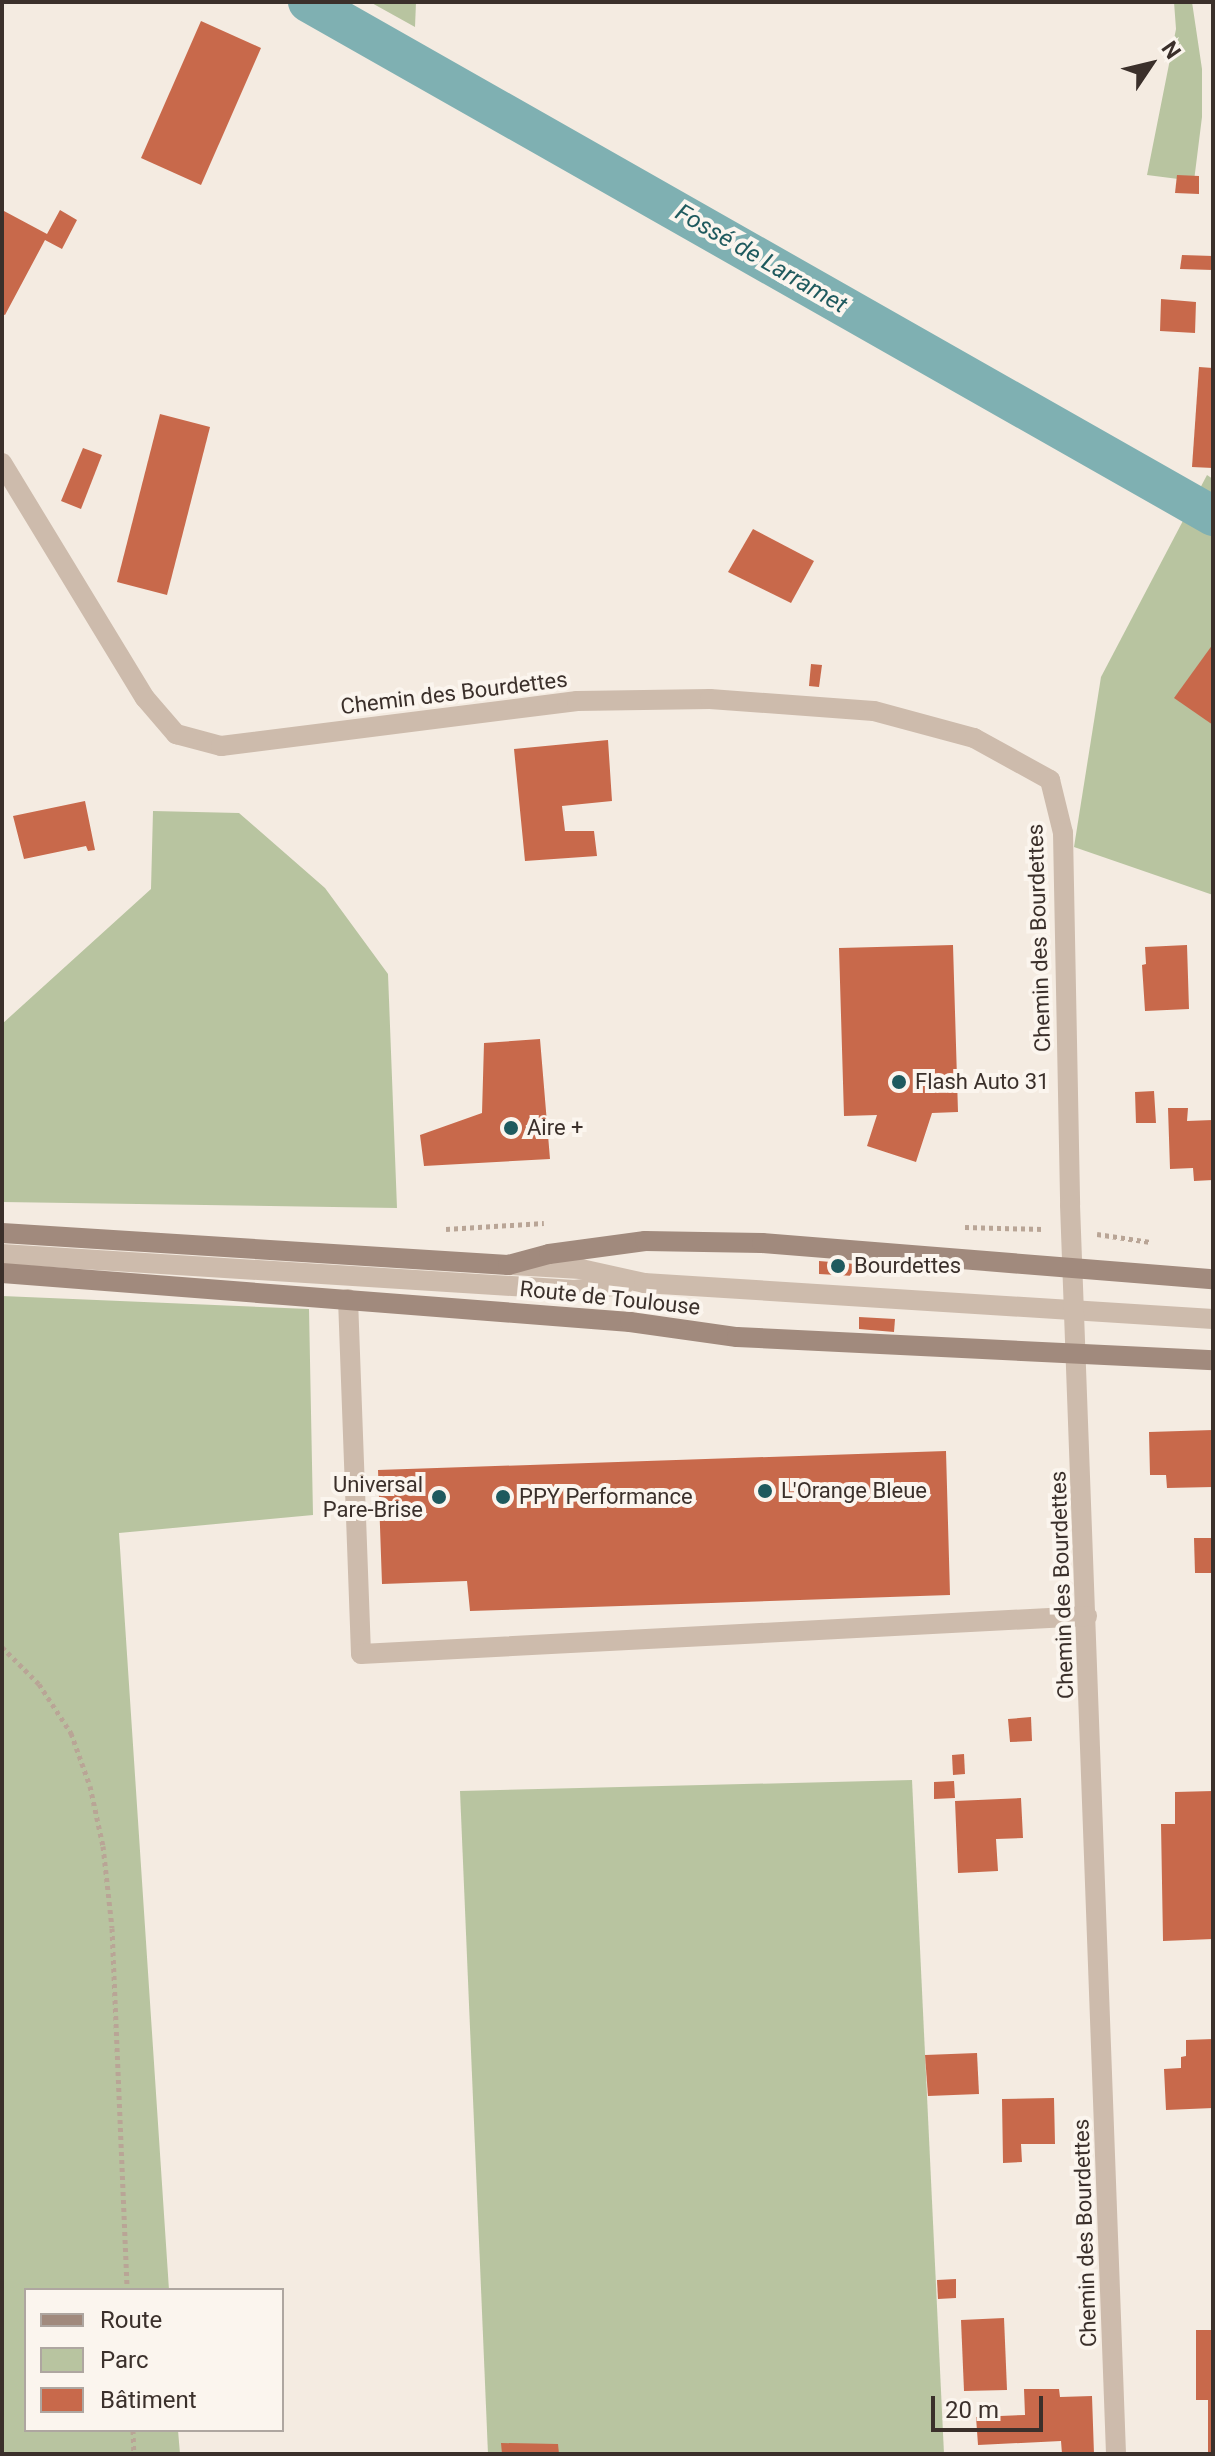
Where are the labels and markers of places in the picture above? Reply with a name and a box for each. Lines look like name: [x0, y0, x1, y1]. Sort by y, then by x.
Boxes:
place label: Flash Auto 31: [915, 1069, 1049, 1095]
marker: Flash Auto 31: [890, 1073, 908, 1091]
place label: Aire +: [527, 1115, 584, 1141]
marker: Aire +: [502, 1119, 520, 1137]
place label: Bourdettes: [854, 1253, 961, 1279]
marker: Bourdettes: [829, 1257, 847, 1275]
place label: Universal Pare-Brise: [323, 1471, 423, 1522]
place label: L'Orange Bleue: [781, 1478, 927, 1504]
marker: L'Orange Bleue: [756, 1482, 774, 1500]
place label: PPY Performance: [519, 1484, 693, 1510]
marker: Universal Pare-Brise: [430, 1488, 448, 1506]
marker: PPY Performance: [494, 1488, 512, 1506]

